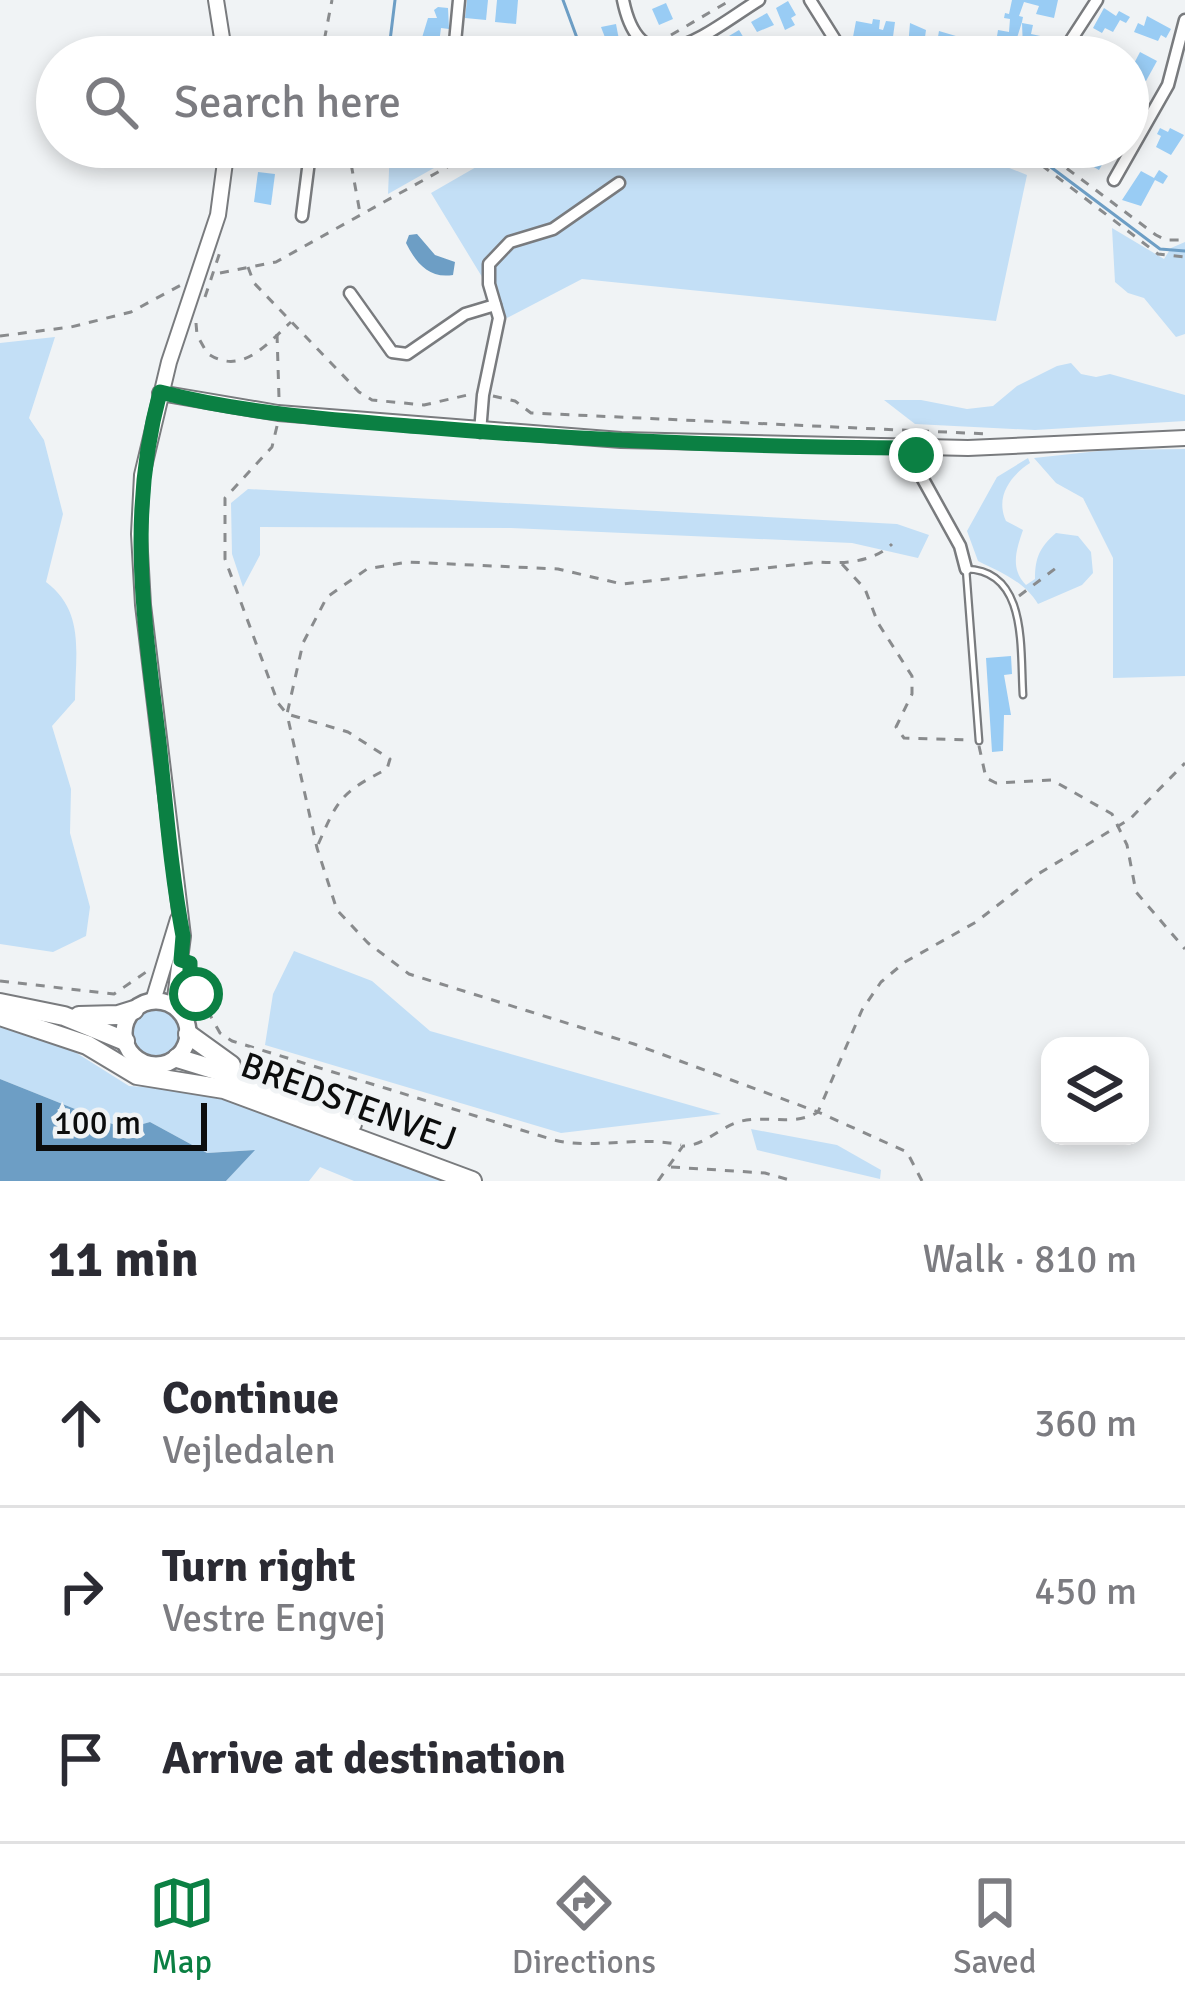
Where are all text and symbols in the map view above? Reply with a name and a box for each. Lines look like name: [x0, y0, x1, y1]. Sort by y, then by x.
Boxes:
search box: [36, 36, 1149, 168]
icon: search: [78, 69, 144, 135]
text: Search here: [174, 75, 401, 130]
route end: [889, 428, 943, 482]
route start: [169, 967, 223, 1021]
map controls: [1041, 1037, 1149, 1145]
button: layers: [1041, 1037, 1149, 1145]
street label: BREDSTENVEJ: [235, 1043, 462, 1162]
scale bar: [36, 1097, 207, 1150]
text: 100 m: [54, 1103, 141, 1144]
text: 11 min: [48, 1228, 199, 1291]
text: Walk · 810 m: [923, 1235, 1137, 1283]
text: Continue: [162, 1371, 339, 1426]
icon: ahead: [48, 1390, 114, 1456]
text: 360 m: [1034, 1399, 1137, 1447]
text: Vejledalen: [162, 1426, 336, 1474]
text: Turn right: [162, 1539, 356, 1594]
icon: right: [48, 1558, 114, 1624]
text: 450 m: [1034, 1567, 1137, 1615]
text: Vestre Engvej: [162, 1594, 386, 1642]
icon: arrive: [48, 1726, 114, 1792]
text: Arrive at destination: [162, 1731, 566, 1786]
tab: Map: [149, 1870, 215, 1983]
tab: Directions: [512, 1870, 656, 1983]
tab: Saved: [953, 1870, 1036, 1983]

